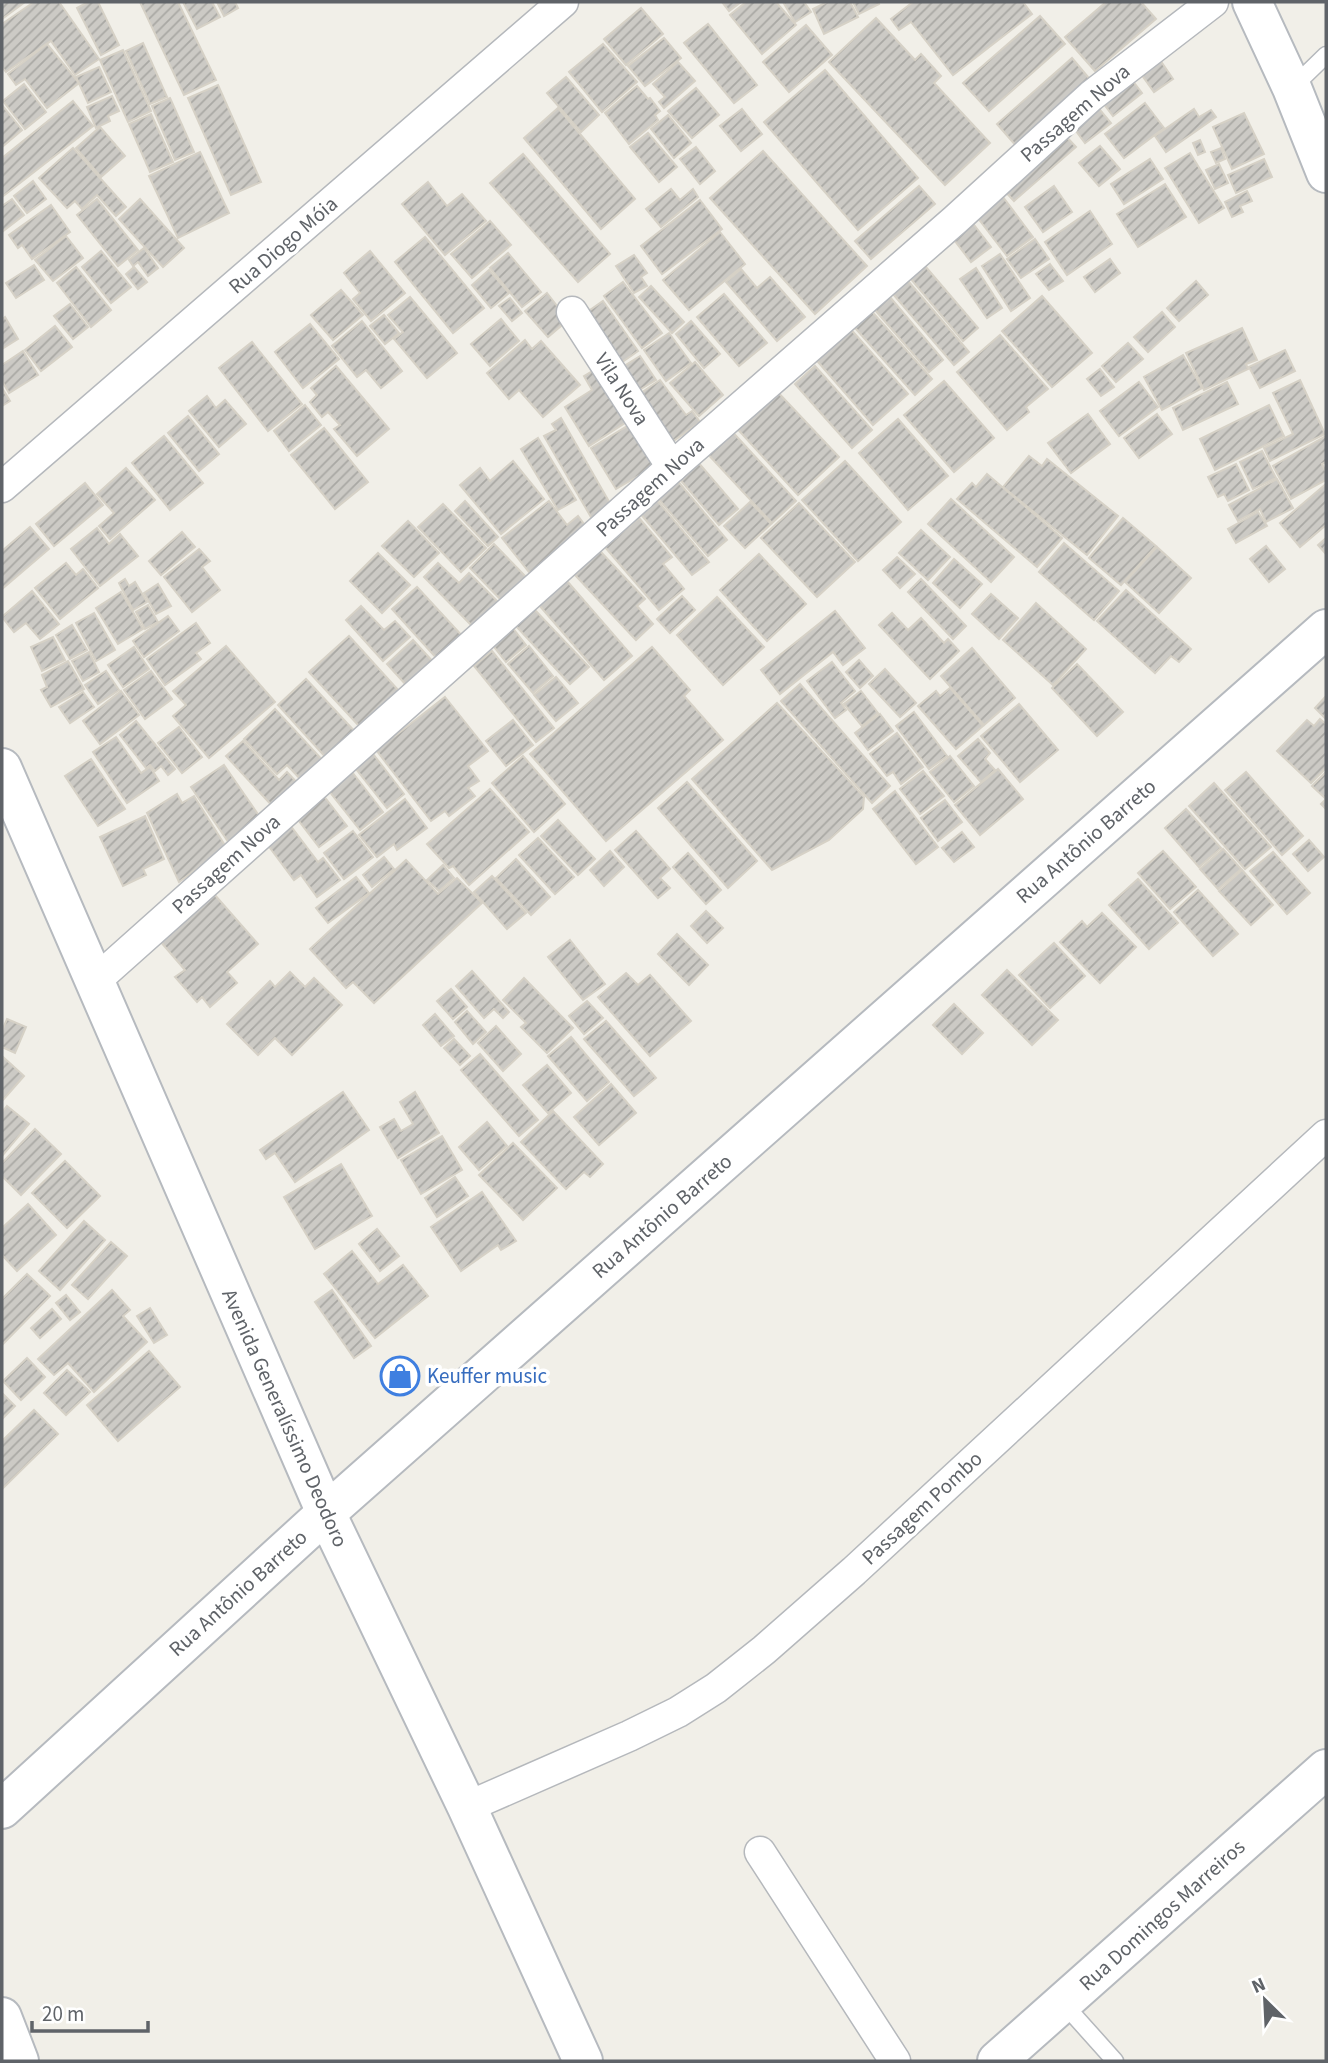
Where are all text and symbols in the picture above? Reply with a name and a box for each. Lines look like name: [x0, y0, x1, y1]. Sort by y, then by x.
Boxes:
street label: Passagem Nova: [1013, 57, 1137, 169]
street label: Rua Diogo Móia: [222, 189, 344, 301]
street label: Vila Nova: [587, 347, 657, 431]
street label: Passagem Nova: [589, 430, 711, 544]
street label: Rua Antônio Barreto: [1009, 772, 1163, 910]
street label: Passagem Nova: [165, 807, 287, 921]
street label: Rua Antônio Barreto: [585, 1147, 739, 1285]
street label: Avenida Generalíssimo Deodoro: [214, 1284, 356, 1552]
shop icon: Keuffer music: [379, 1355, 421, 1397]
place label: Keuffer music: [427, 1361, 547, 1391]
street label: Passagem Pombo: [855, 1444, 989, 1572]
street label: Rua Antônio Barreto: [162, 1523, 314, 1663]
street label: Rua Domingos Marreiros: [1072, 1832, 1252, 1998]
north arrow: [1230, 1965, 1300, 2035]
text: N: [1247, 1971, 1270, 2001]
scale bar: [32, 1990, 147, 2034]
text: 20 m: [42, 1999, 84, 2029]

